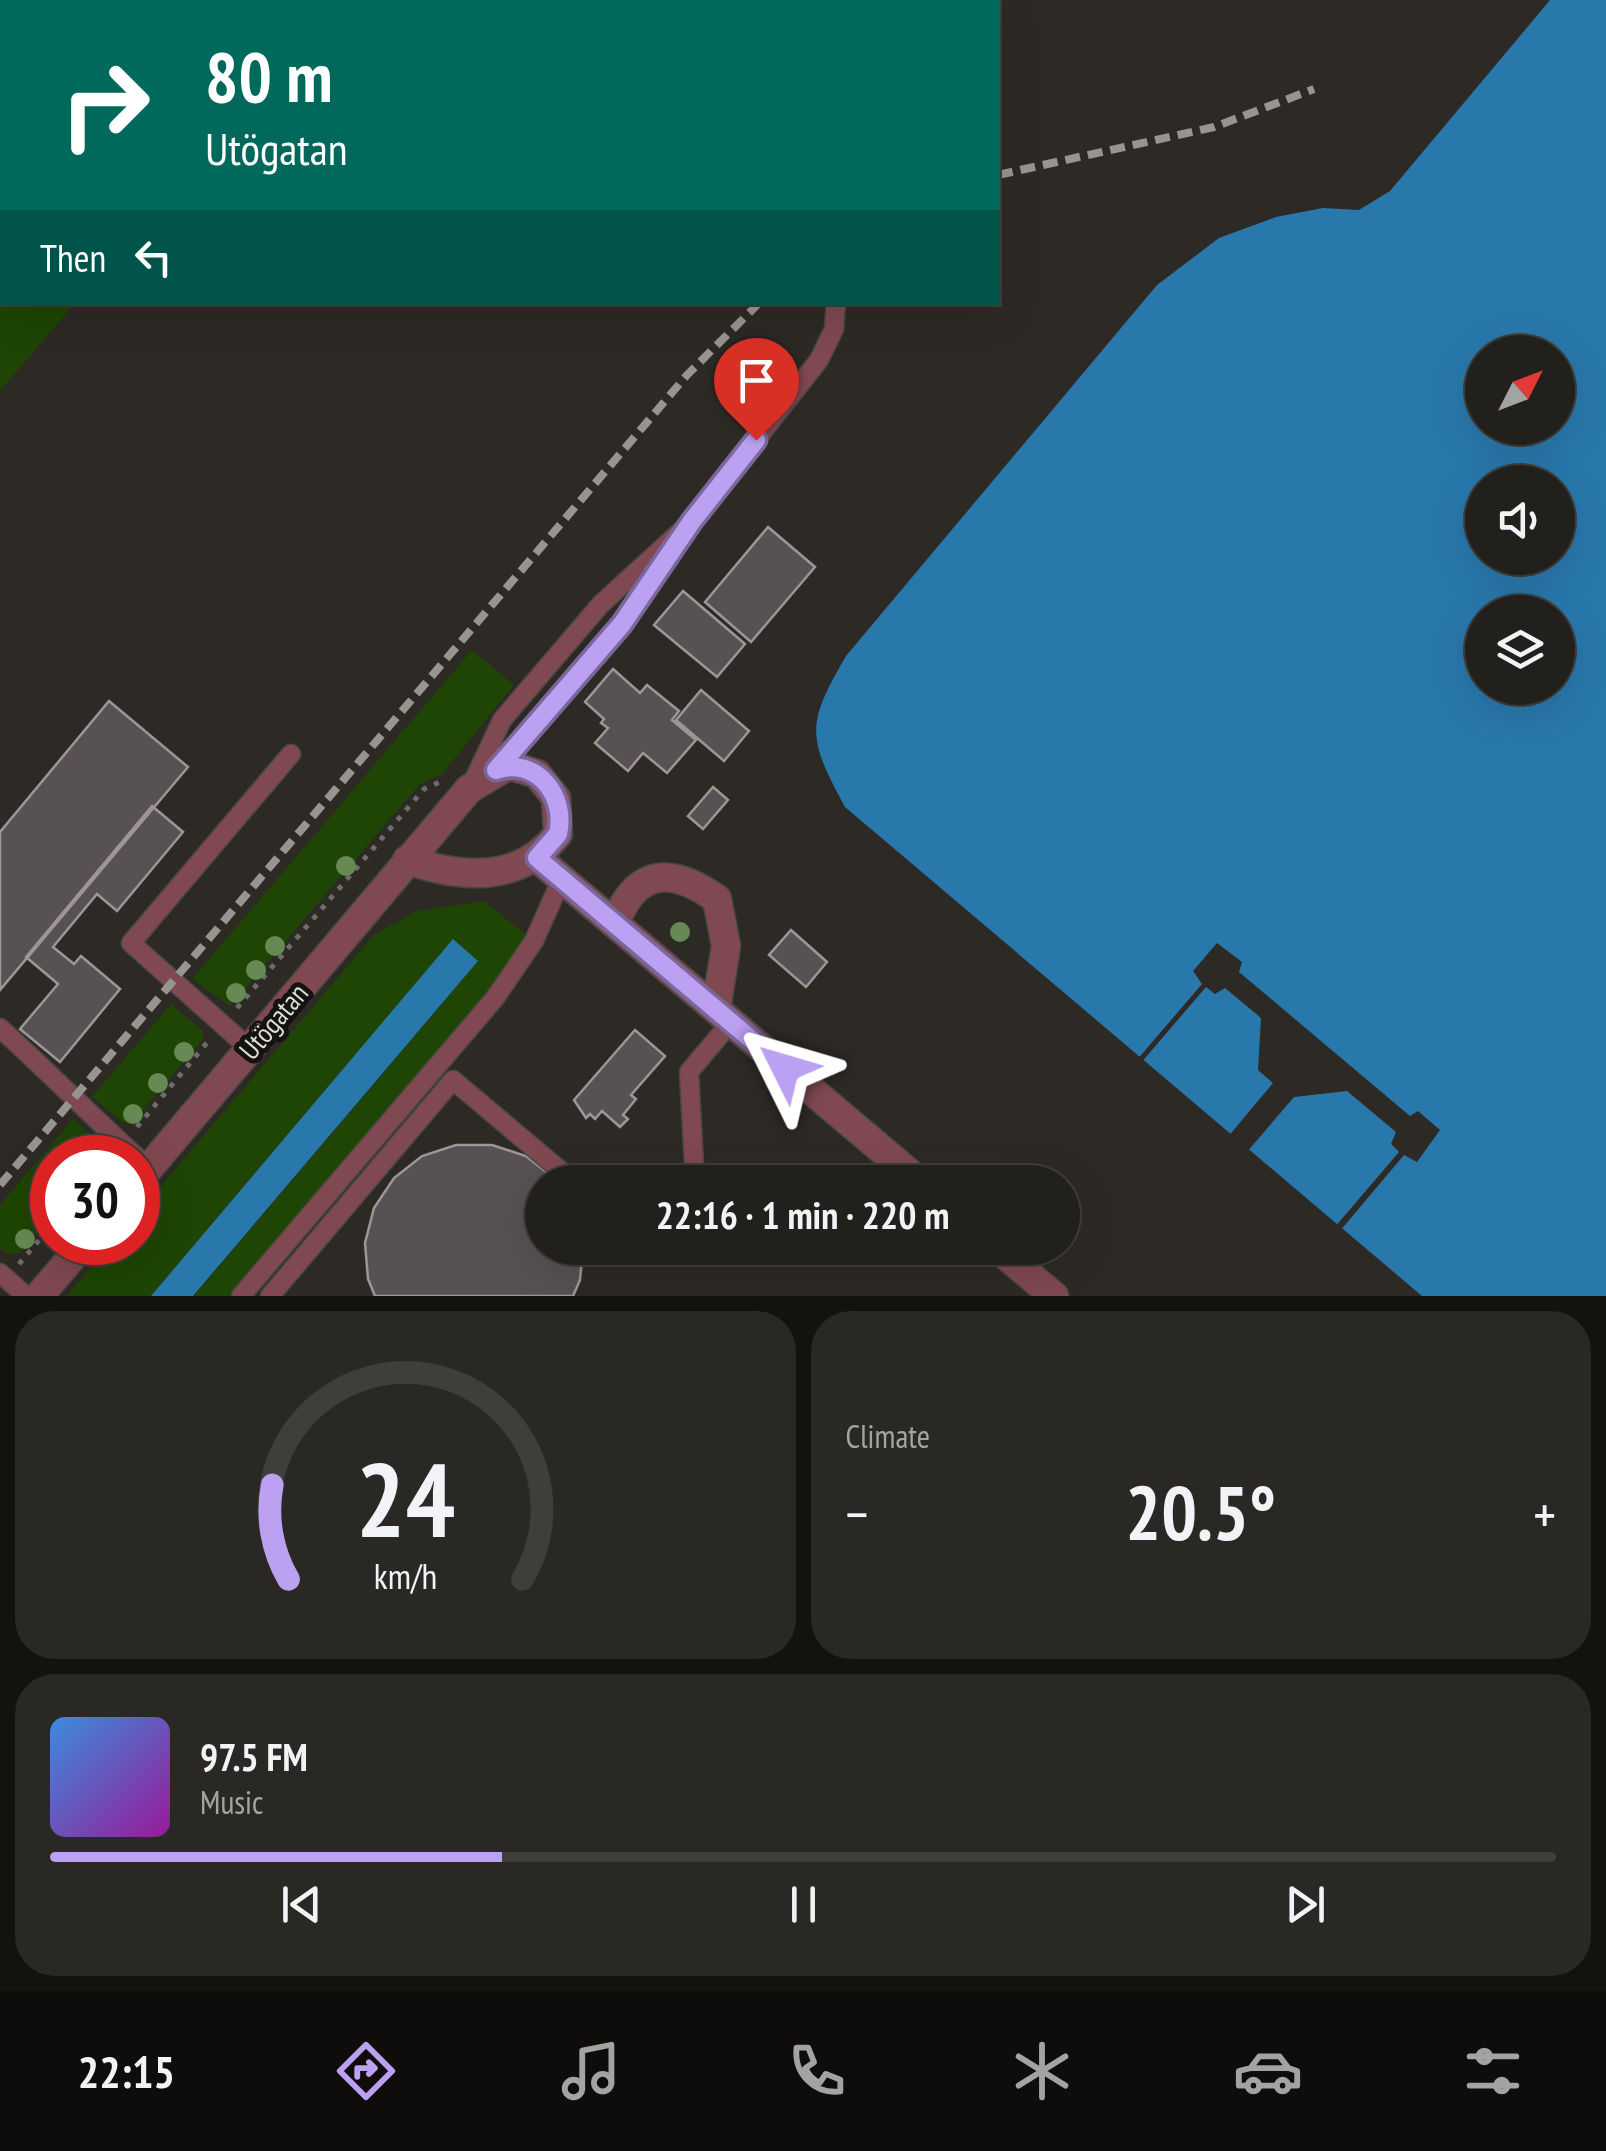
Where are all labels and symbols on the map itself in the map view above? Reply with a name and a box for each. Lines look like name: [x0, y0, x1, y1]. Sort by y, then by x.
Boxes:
north arrow: [1465, 335, 1575, 445]
pin: [714, 338, 799, 441]
street label: Utögatan: [230, 975, 316, 1067]
position arrow: [733, 1016, 837, 1120]
speed limit sign: 30: [30, 1135, 160, 1265]

